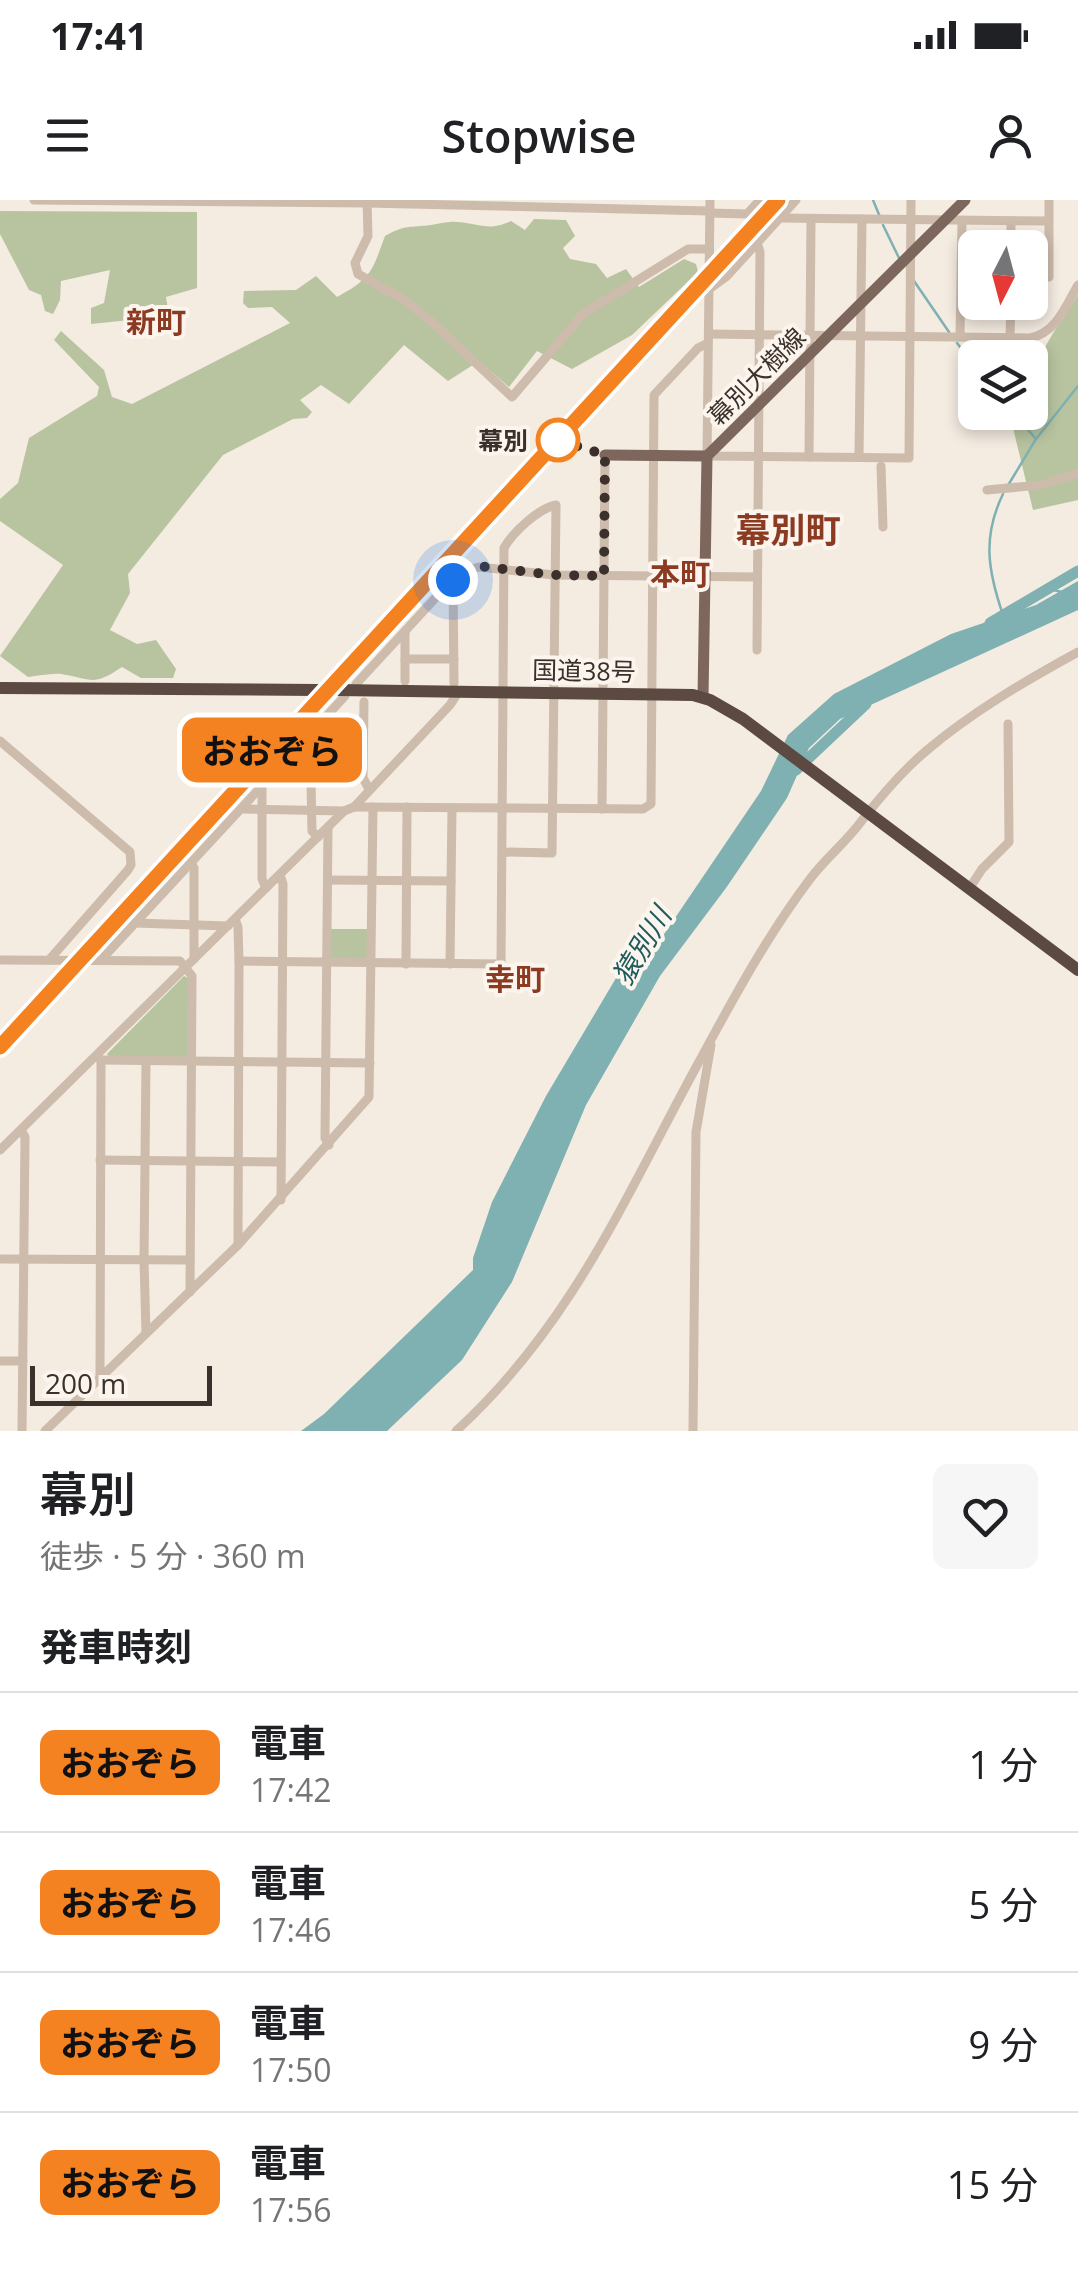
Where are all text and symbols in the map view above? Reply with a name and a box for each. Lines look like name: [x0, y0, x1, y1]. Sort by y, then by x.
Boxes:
text: 17:41: [50, 9, 148, 61]
text: Stopwise: [441, 105, 637, 166]
icon: menu: [40, 108, 95, 163]
icon: person: [983, 108, 1038, 163]
north arrow: [958, 230, 1048, 320]
map controls: [958, 230, 1048, 430]
district label: 新町: [126, 301, 186, 342]
street label: 幕別大樹線: [700, 320, 812, 432]
button: layers: [958, 340, 1048, 430]
marker: 幕別: [537, 419, 579, 461]
place label: 幕別: [478, 423, 528, 457]
district label: 幕別町: [735, 506, 841, 553]
district label: 本町: [650, 553, 710, 594]
your location: [428, 555, 478, 605]
street label: 国道38号: [532, 652, 636, 688]
line badge: おおぞら: [202, 718, 342, 782]
text: おおぞら: [202, 727, 342, 774]
water label: 猿別川: [603, 897, 680, 991]
district label: 幸町: [485, 958, 545, 999]
scale bar: [30, 1361, 212, 1406]
text: 200 m: [45, 1364, 126, 1402]
text: 幕別: [40, 1461, 136, 1526]
button: heart: [933, 1464, 1038, 1569]
text: 徒歩 · 5 分 · 360 m: [40, 1534, 306, 1577]
text: 発車時刻: [40, 1620, 192, 1672]
text: 電車: [250, 1716, 326, 1768]
text: 1 分: [968, 1738, 1038, 1790]
text: おおぞら: [60, 1739, 200, 1786]
text: 17:42: [250, 1768, 332, 1811]
text: 電車: [250, 1856, 326, 1908]
text: 5 分: [968, 1878, 1038, 1930]
text: おおぞら: [60, 1879, 200, 1926]
text: 17:46: [250, 1908, 332, 1951]
text: 電車: [250, 1996, 326, 2048]
text: 9 分: [968, 2018, 1038, 2070]
text: おおぞら: [60, 2019, 200, 2066]
text: 17:50: [250, 2048, 332, 2091]
text: 電車: [250, 2136, 326, 2188]
text: 15 分: [947, 2158, 1038, 2210]
text: おおぞら: [60, 2159, 200, 2206]
text: 17:56: [250, 2188, 332, 2231]

